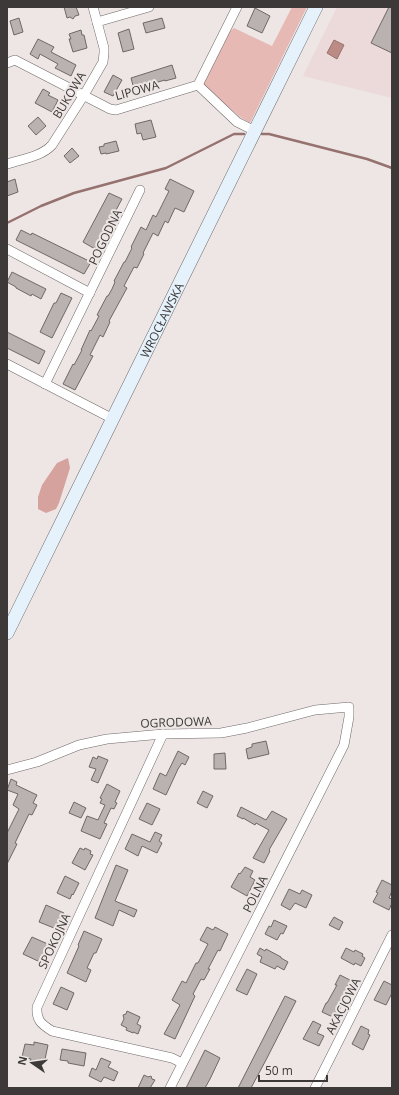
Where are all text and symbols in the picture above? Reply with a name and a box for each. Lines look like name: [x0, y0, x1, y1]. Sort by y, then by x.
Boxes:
street label: BUKOWA: [48, 68, 90, 122]
street label: LIPOWA: [113, 76, 161, 104]
street label: POGODNA: [84, 206, 126, 268]
street label: WROCŁAWSKA: [136, 279, 187, 361]
street label: OGRODOWA: [140, 712, 212, 732]
street label: POLNA: [238, 872, 272, 915]
street label: SPOKOJNA: [34, 910, 74, 972]
street label: AKACJOWA: [322, 974, 365, 1037]
north arrow: [12, 1043, 52, 1083]
text: N: [13, 1055, 30, 1067]
scale bar: [259, 1057, 327, 1083]
text: 50 m: [265, 1062, 293, 1079]

